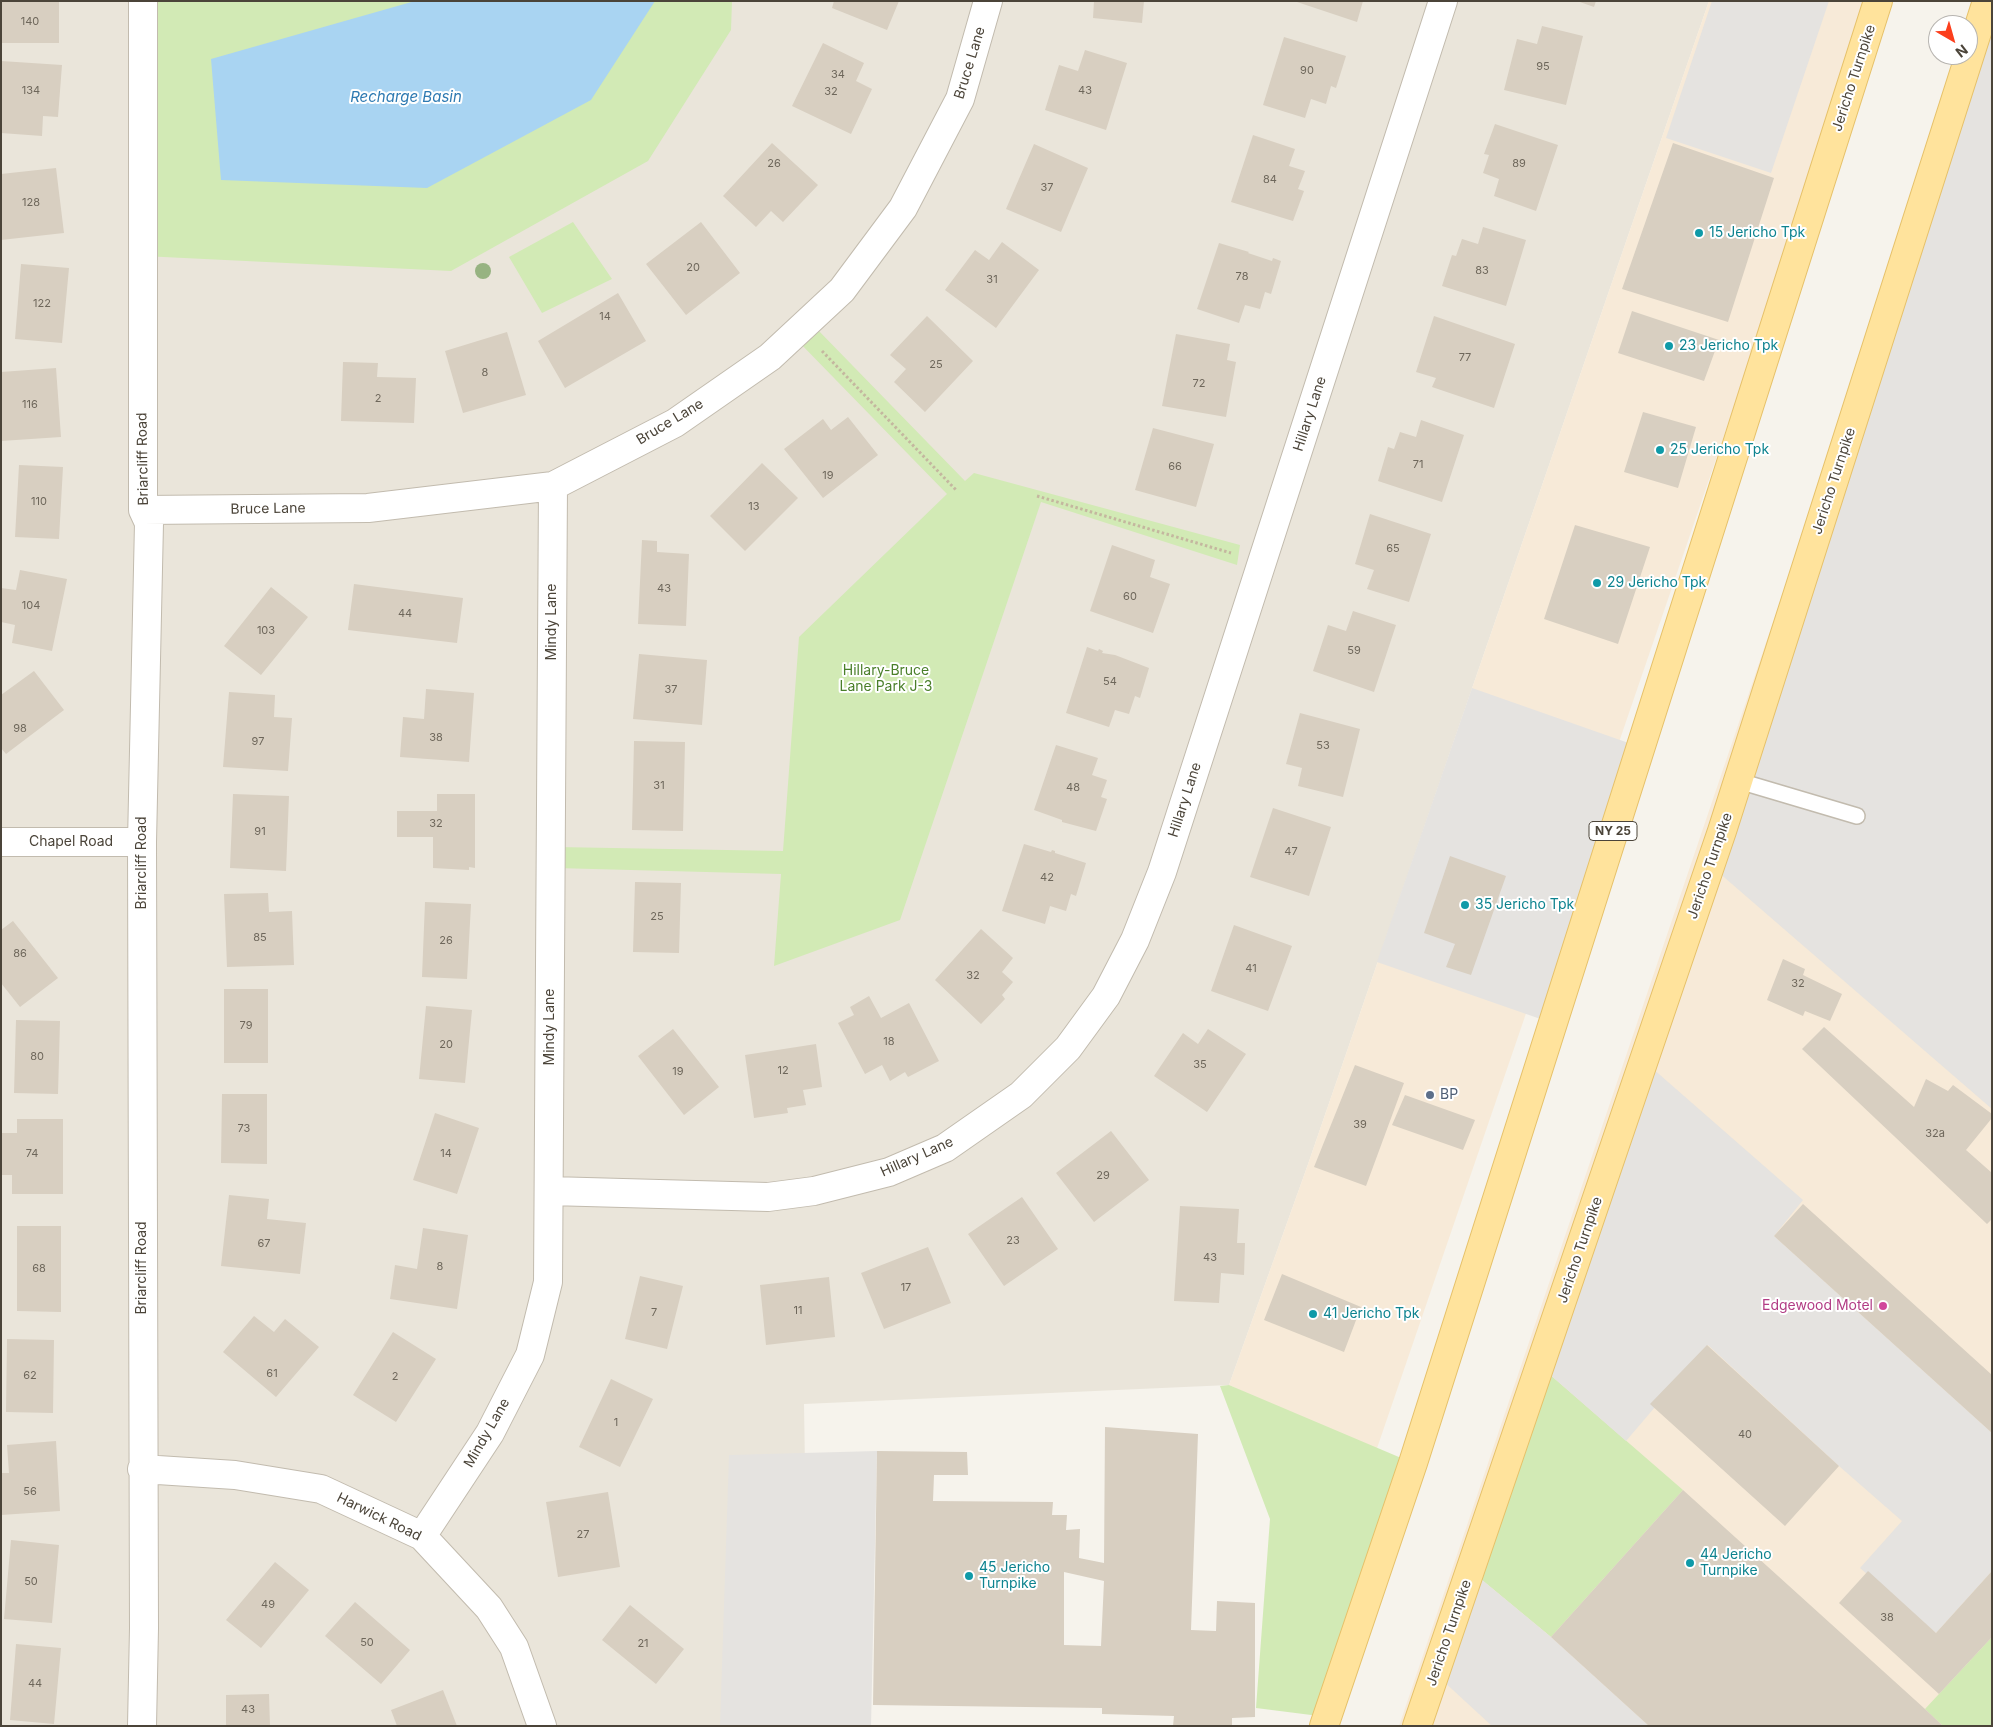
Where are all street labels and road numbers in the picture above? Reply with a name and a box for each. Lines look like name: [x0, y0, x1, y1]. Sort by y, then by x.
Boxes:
street label: Jericho Turnpike: [1829, 23, 1879, 133]
street label: Bruce Lane: [951, 25, 989, 101]
street label: Hillary Lane: [1290, 374, 1330, 454]
street label: Bruce Lane: [634, 395, 706, 449]
street label: Briarcliff Road: [134, 412, 152, 506]
street label: Jericho Turnpike: [1809, 426, 1859, 536]
street label: Bruce Lane: [230, 500, 306, 518]
street label: Mindy Lane: [544, 584, 560, 660]
street label: Hillary Lane: [1165, 760, 1205, 840]
street label: Jericho Turnpike: [1684, 811, 1736, 921]
street label: Briarcliff Road: [134, 816, 150, 910]
road number: NY 25: [1589, 821, 1637, 840]
street label: Chapel Road: [29, 834, 113, 850]
street label: Mindy Lane: [542, 989, 558, 1065]
street label: Hillary Lane: [878, 1133, 956, 1181]
street label: Jericho Turnpike: [1554, 1195, 1606, 1305]
street label: Briarcliff Road: [134, 1221, 150, 1315]
street label: Mindy Lane: [460, 1395, 514, 1471]
street label: Harwick Road: [334, 1489, 424, 1545]
street label: Jericho Turnpike: [1423, 1578, 1475, 1688]

